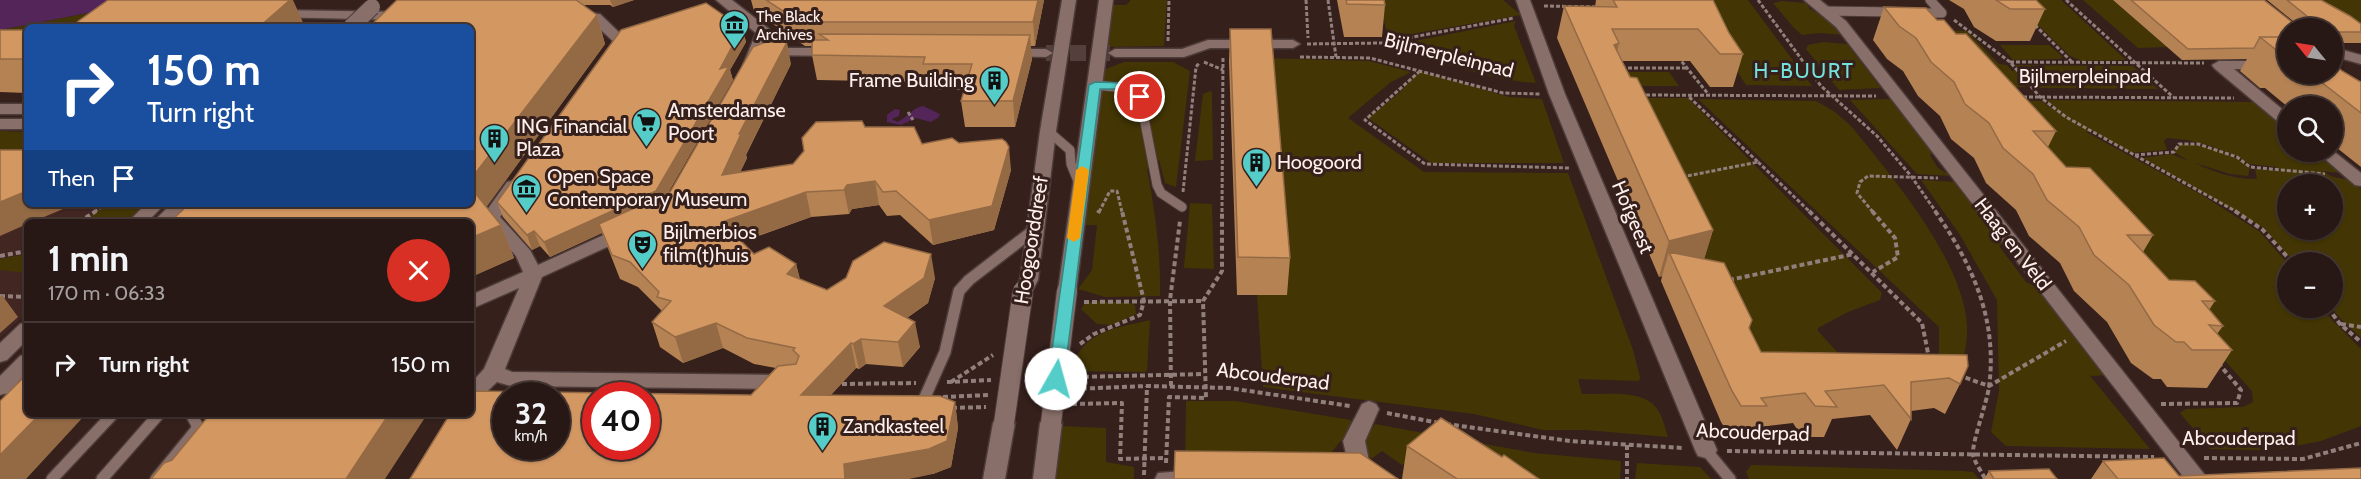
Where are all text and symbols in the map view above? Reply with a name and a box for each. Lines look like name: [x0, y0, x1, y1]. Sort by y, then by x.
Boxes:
place label: The Black Archives: [756, 7, 821, 44]
museum icon: The Black Archives: [719, 9, 751, 51]
north arrow: [2277, 18, 2343, 84]
map controls: [2277, 18, 2343, 318]
street label: Bijlmerpleinpad: [1382, 27, 1516, 83]
text: 150 m: [147, 44, 261, 96]
icon: right: [48, 48, 126, 126]
district label: H-BUURT: [1754, 58, 1854, 83]
building icon: Frame Building: [979, 64, 1011, 106]
street label: Bijlmerpleinpad: [2019, 64, 2151, 88]
place label: Frame Building: [849, 68, 975, 92]
pin: [1114, 71, 1165, 122]
icon: arrive: [1123, 80, 1156, 113]
text: Turn right: [147, 96, 254, 129]
button: search: [2277, 96, 2343, 162]
place label: Amsterdamse Poort: [668, 98, 786, 145]
supermarket icon: Amsterdamse Poort: [631, 106, 663, 148]
place label: ING Financial Plaza: [516, 114, 628, 161]
building icon: ING Financial Plaza: [479, 122, 511, 164]
building icon: Hoogoord: [1240, 146, 1272, 188]
place label: Hoogoord: [1277, 150, 1362, 174]
icon: arrive: [107, 162, 140, 195]
place label: Open Space Contemporary Museum: [547, 164, 747, 211]
text: Then: [48, 165, 95, 192]
museum icon: Open Space Contemporary Museum: [510, 172, 542, 214]
street label: Hoogoorddreef: [1009, 174, 1053, 306]
button: +: [2277, 174, 2343, 240]
street label: Hofgeest: [1607, 177, 1659, 257]
street label: Haag en Veld: [1970, 193, 2056, 295]
place label: Bijlmerbios film(t)huis: [663, 220, 757, 267]
theatre icon: Bijlmerbios film(t)huis: [626, 228, 658, 270]
text: 1 min: [48, 236, 129, 280]
button: close: [387, 239, 450, 302]
button: −: [2277, 252, 2343, 318]
text: 170 m · 06:33: [48, 281, 165, 305]
position arrow: [1024, 347, 1088, 411]
icon: right: [48, 348, 81, 381]
text: Turn right: [99, 351, 189, 378]
text: 150 m: [391, 351, 450, 378]
street label: Abcouderpad: [1215, 357, 1331, 395]
speed limit sign: 40: [582, 382, 660, 460]
text: 32: [515, 395, 547, 432]
building icon: Zandkasteel: [806, 410, 838, 452]
place label: Zandkasteel: [843, 414, 945, 438]
street label: Abcouderpad: [1696, 418, 1810, 446]
street label: Abcouderpad: [2182, 426, 2296, 450]
text: km/h: [515, 427, 547, 445]

